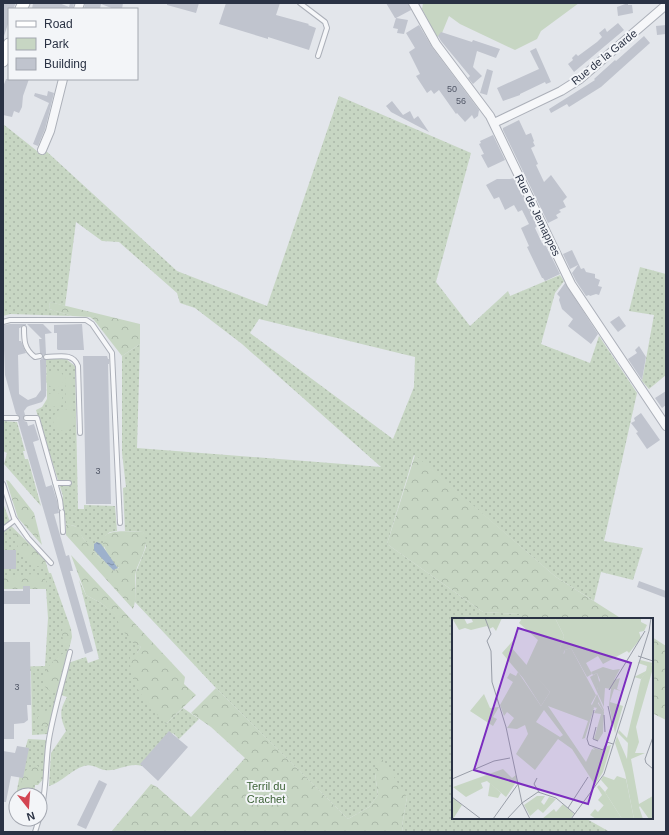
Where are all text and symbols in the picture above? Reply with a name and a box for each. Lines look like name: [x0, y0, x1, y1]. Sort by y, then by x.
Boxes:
legend: [8, 8, 138, 80]
text: Road: [44, 17, 73, 31]
street label: Rue de la Garde: [569, 27, 639, 87]
text: Park: [44, 37, 70, 51]
text: Building: [44, 57, 87, 71]
house number: 50: [447, 84, 457, 94]
house number: 56: [456, 96, 466, 106]
street label: Rue de Jemappes: [513, 172, 563, 258]
house number: 3: [95, 466, 101, 476]
inset map: [452, 618, 653, 819]
house number: 3: [14, 682, 20, 692]
park label: Terril du Crachet: [246, 780, 286, 805]
north arrow: [8, 787, 48, 827]
text: N: [25, 810, 36, 823]

